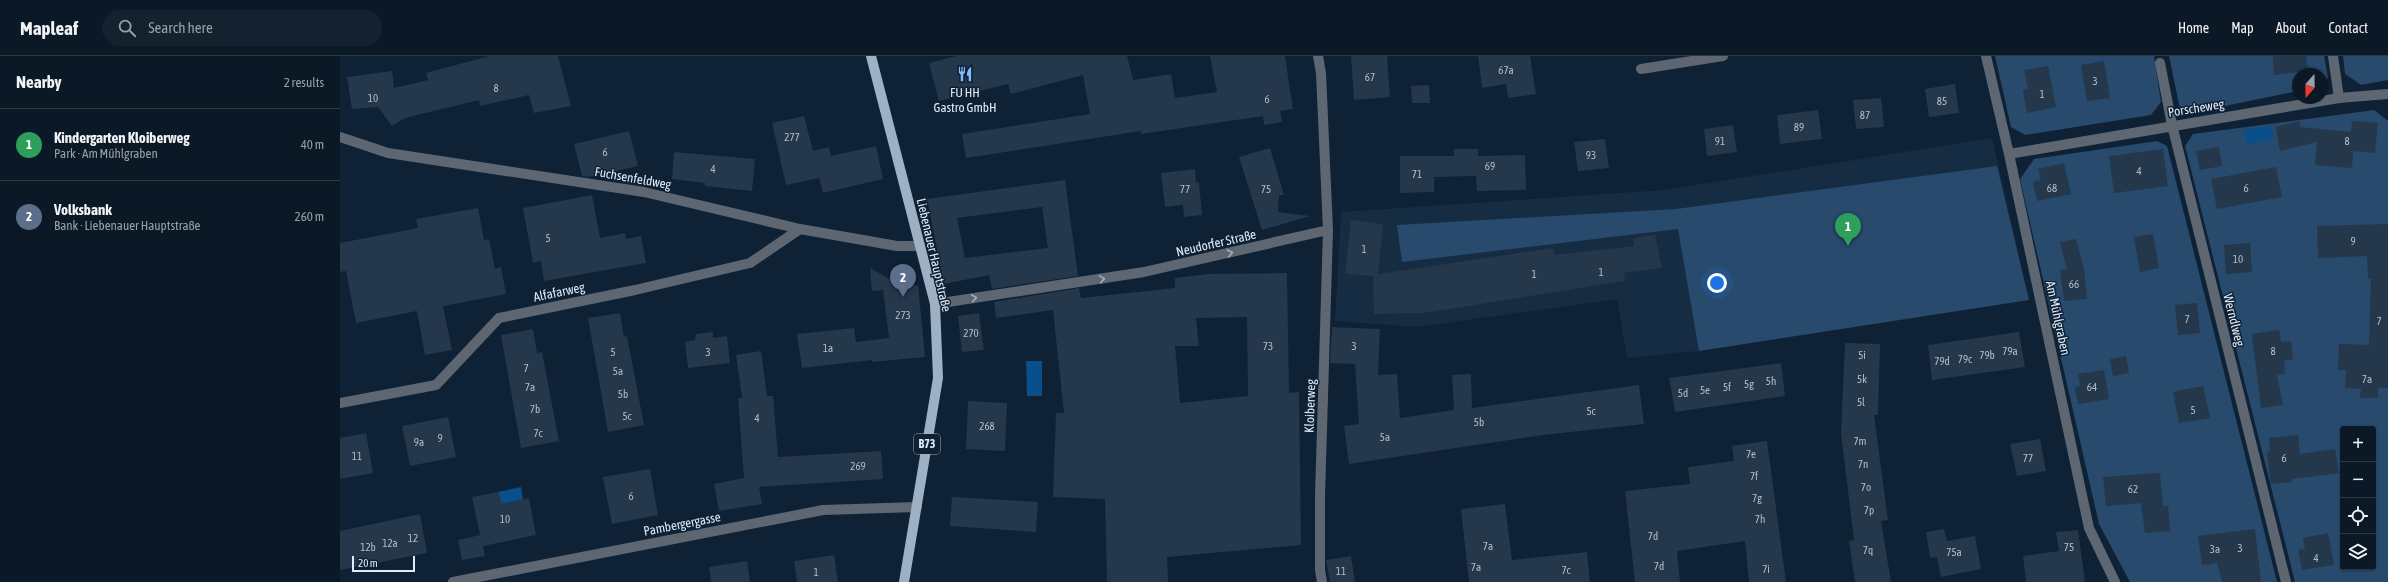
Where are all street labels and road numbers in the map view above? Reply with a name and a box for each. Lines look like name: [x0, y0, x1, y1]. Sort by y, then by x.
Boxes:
street label: Porscheweg: [2167, 96, 2226, 120]
street label: Fuchsenfeldweg: [594, 164, 673, 192]
street label: Liebenauer Hauptstraße: [914, 197, 954, 313]
street label: Neudorfer Straße: [1174, 226, 1258, 260]
street label: Alfafarweg: [532, 279, 586, 305]
street label: Am Mühlgraben: [2043, 279, 2073, 357]
street label: Werndlweg: [2220, 292, 2248, 348]
street label: Kloiberweg: [1302, 378, 1318, 433]
road number: B73: [914, 434, 940, 454]
street label: Pambergergasse: [642, 509, 722, 539]

